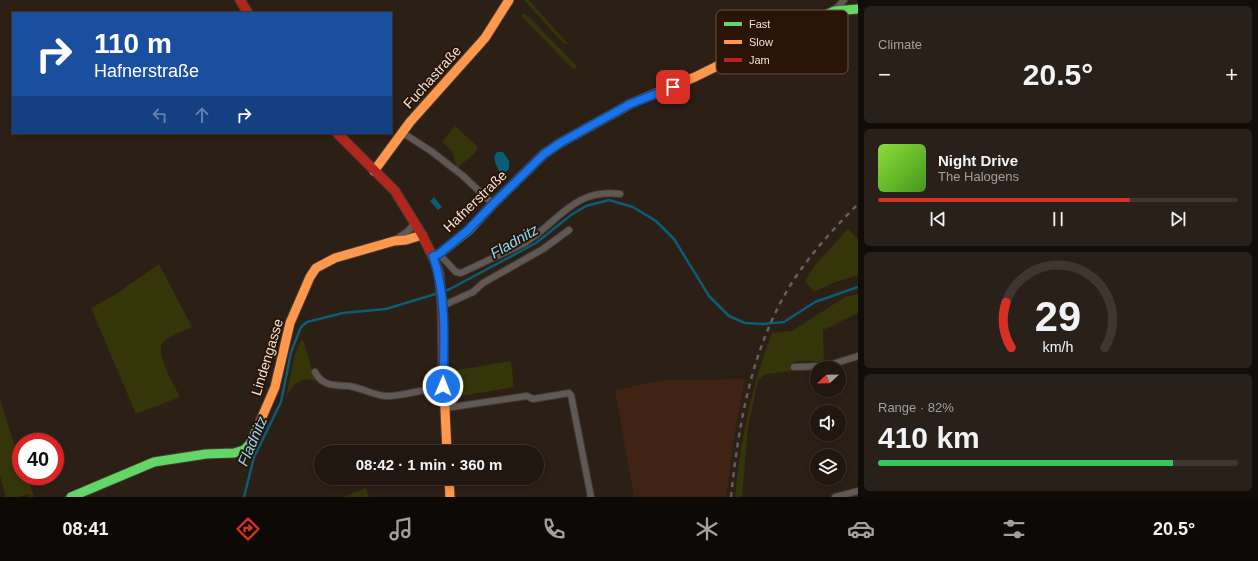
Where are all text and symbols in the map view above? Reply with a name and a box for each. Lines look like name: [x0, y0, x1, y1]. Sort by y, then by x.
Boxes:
legend: [716, 10, 848, 74]
text: Fast: [749, 18, 770, 30]
icon: right: [28, 28, 80, 80]
text: 110 m: [94, 28, 172, 59]
text: Slow: [749, 36, 773, 48]
text: Climate: [878, 37, 922, 52]
street label: Fuchastraße: [400, 42, 464, 112]
text: Jam: [749, 54, 770, 66]
text: 20.5°: [1023, 58, 1093, 91]
text: Hafnerstraße: [94, 61, 199, 81]
text: −: [878, 62, 891, 87]
text: +: [1225, 62, 1238, 87]
pin: [656, 70, 690, 104]
icon: arrive: [662, 76, 684, 98]
icon: left: [149, 104, 171, 126]
icon: ahead: [191, 104, 213, 126]
icon: right: [233, 104, 255, 126]
text: Night Drive: [938, 152, 1018, 169]
street label: Hafnerstraße: [440, 167, 510, 235]
text: The Halogens: [938, 169, 1019, 184]
icon: previous: [927, 208, 949, 230]
icon: pause: [1047, 208, 1069, 230]
icon: next: [1167, 208, 1189, 230]
water label: Fladnitz: [487, 220, 541, 261]
text: 29: [1035, 293, 1081, 340]
street label: Lindengasse: [248, 316, 286, 397]
text: km/h: [1043, 338, 1074, 354]
north arrow: [810, 361, 846, 397]
map controls: [810, 361, 846, 485]
position arrow: [422, 365, 464, 407]
text: Range · 82%: [878, 400, 954, 415]
button: sound: [810, 405, 846, 441]
water label: Fladnitz: [234, 413, 270, 468]
text: 410 km: [878, 421, 980, 454]
speed limit sign: 40: [12, 433, 64, 485]
button: layers: [810, 449, 846, 485]
text: 08:42 · 1 min · 360 m: [356, 456, 502, 473]
icon: directions: [234, 515, 262, 543]
icon: music: [387, 515, 415, 543]
icon: phone: [540, 515, 568, 543]
icon: climate: [693, 515, 721, 543]
icon: car: [847, 515, 875, 543]
icon: filters: [1000, 515, 1028, 543]
text: 08:41: [63, 519, 109, 539]
text: 20.5°: [1153, 519, 1195, 539]

